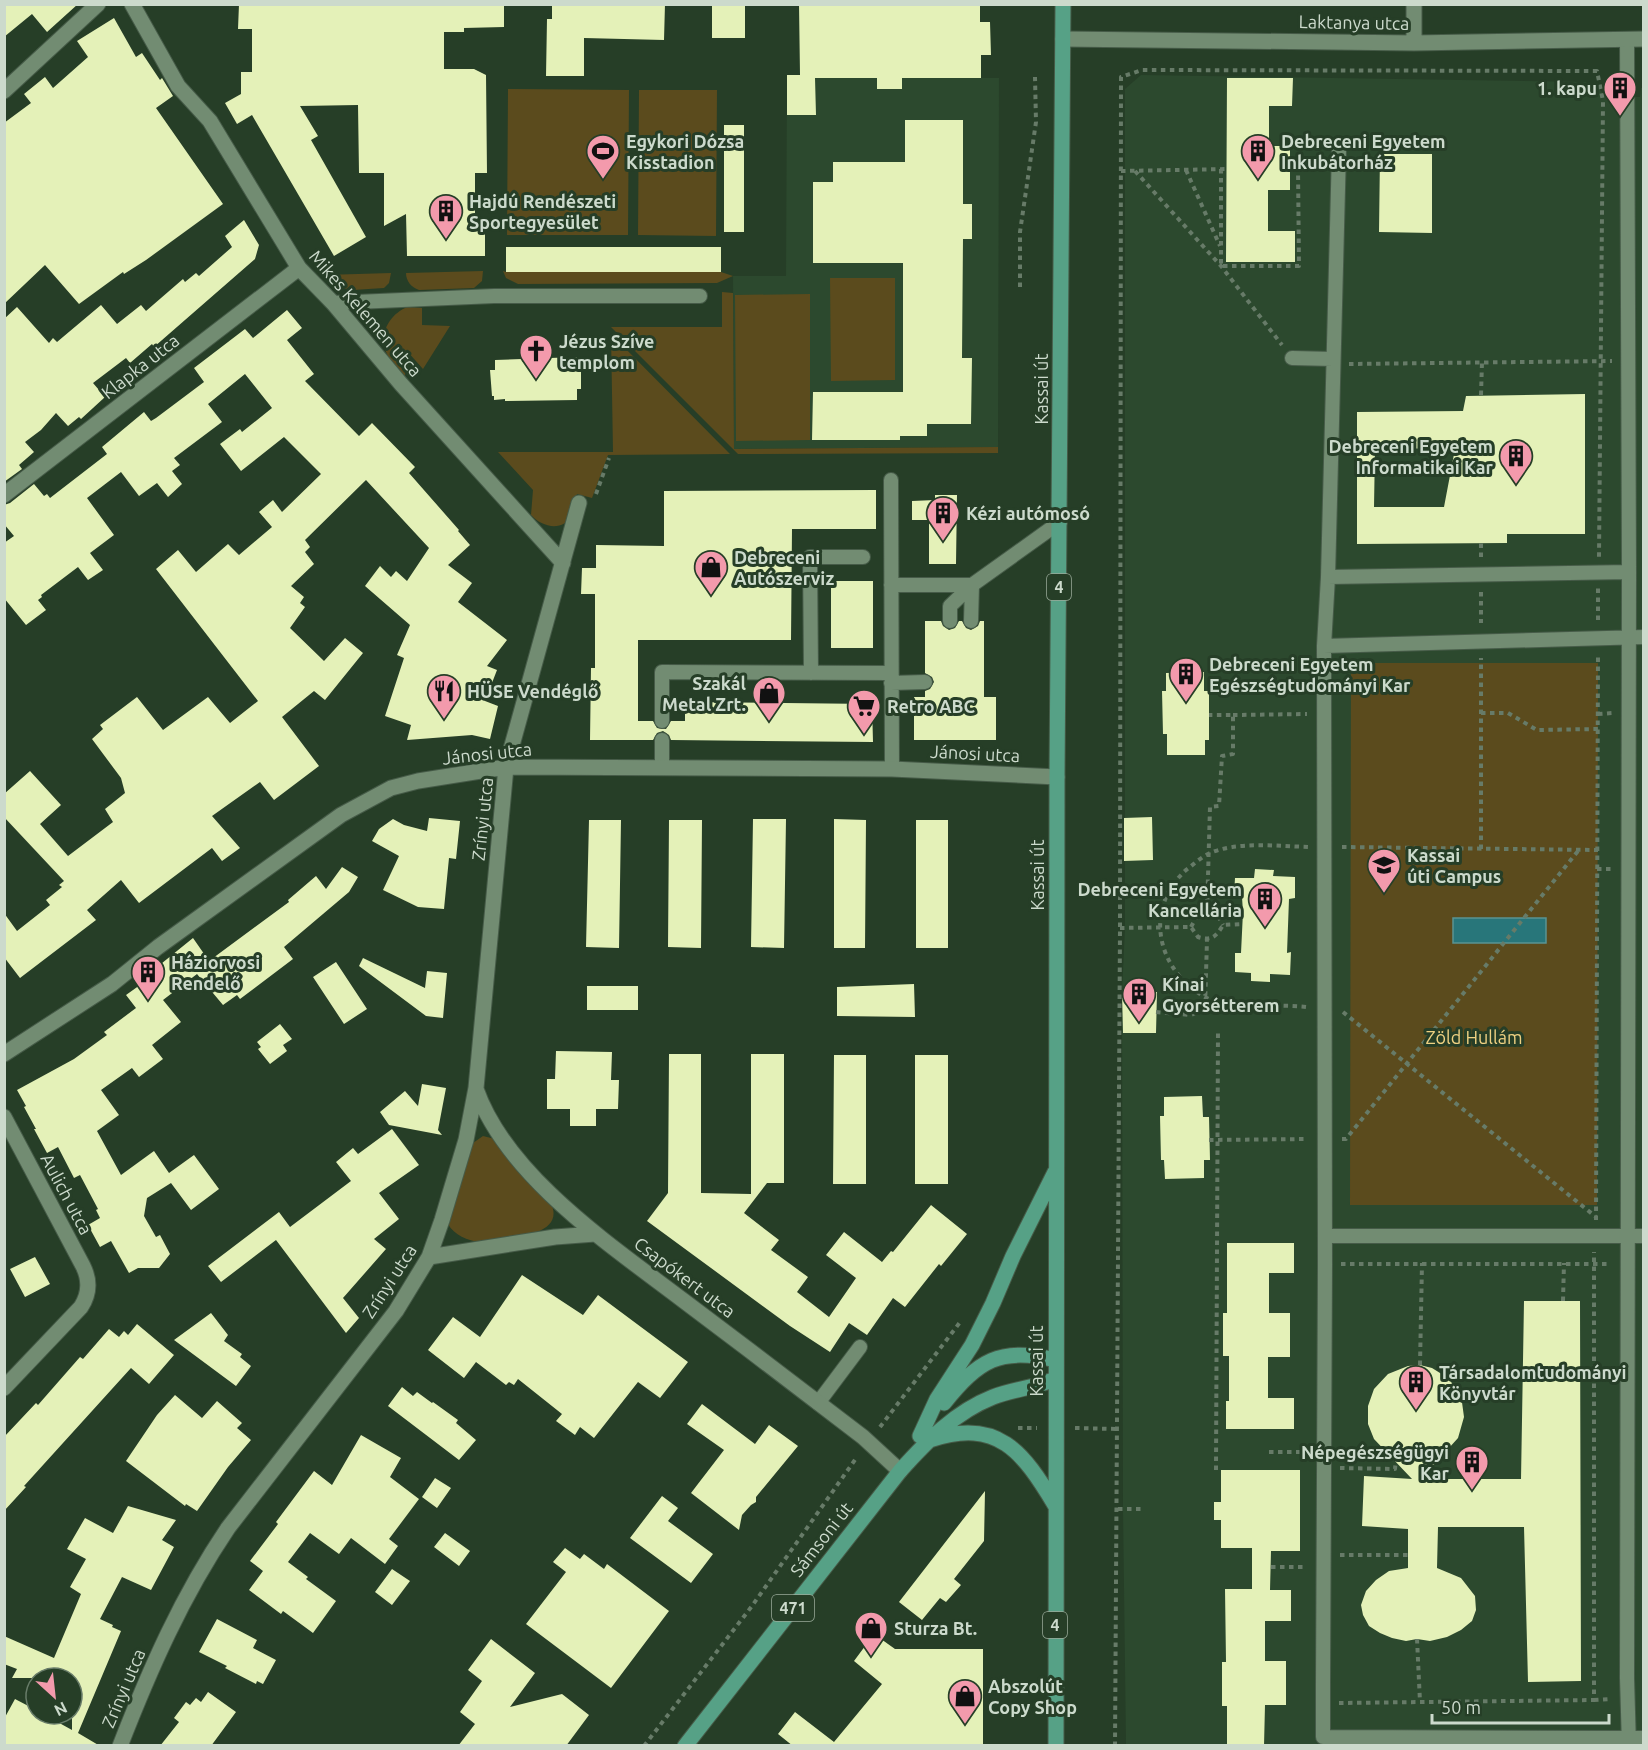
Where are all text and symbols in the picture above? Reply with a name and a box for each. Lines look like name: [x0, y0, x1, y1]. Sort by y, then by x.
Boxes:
street label: Laktanya utca: [1298, 11, 1410, 33]
building icon: 1. kapu: [1602, 70, 1638, 117]
place label: 1. kapu: [1537, 78, 1597, 98]
place label: Egykori Dózsa Kisstadion: [626, 131, 744, 172]
place label: Debreceni Egyetem Inkubátorház: [1281, 131, 1446, 172]
sports icon: Egykori Dózsa Kisstadion: [585, 133, 621, 180]
building icon: Debreceni Egyetem Inkubátorház: [1240, 133, 1276, 180]
place label: Hajdú Rendészeti Sportegyesület: [469, 191, 616, 232]
building icon: Hajdú Rendészeti Sportegyesület: [428, 193, 464, 240]
street label: Mikes Kelemen utca: [306, 246, 426, 380]
street label: Klapka utca: [97, 330, 183, 402]
place label: Jézus Szíve templom: [559, 331, 654, 372]
church icon: Jézus Szíve templom: [518, 333, 554, 380]
street label: Kassai út: [1031, 354, 1051, 424]
place label: Debreceni Egyetem Informatikai Kar: [1328, 436, 1494, 477]
building icon: Debreceni Egyetem Informatikai Kar: [1498, 438, 1534, 485]
building icon: Kézi autómosó: [925, 495, 961, 542]
place label: Kézi autómosó: [966, 503, 1090, 523]
place label: Debreceni Autószerviz: [734, 547, 834, 588]
shop icon: Debreceni Autószerviz: [693, 549, 729, 596]
road number: 4: [1047, 574, 1071, 600]
place label: Debreceni Egyetem Egészségtudományi Kar: [1209, 654, 1411, 695]
building icon: Debreceni Egyetem Egészségtudományi Kar: [1168, 656, 1204, 703]
restaurant icon: HÜSE Vendéglő: [426, 673, 462, 720]
place label: Szakál Metal Zrt.: [662, 673, 747, 714]
shop icon: Szakál Metal Zrt.: [751, 675, 787, 722]
place label: HÜSE Vendéglő: [467, 681, 599, 701]
supermarket icon: Retro ABC: [846, 688, 882, 735]
place label: Retro ABC: [887, 696, 976, 716]
street label: Jánosi utca: [441, 738, 533, 768]
street label: Jánosi utca: [929, 741, 1021, 765]
street label: Zrínyi utca: [468, 776, 496, 862]
street label: Kassai út: [1027, 840, 1047, 910]
place label: Kassai úti Campus: [1407, 845, 1501, 886]
school or university icon: Kassai úti Campus: [1366, 847, 1402, 894]
place label: Debreceni Egyetem Kancellária: [1077, 879, 1242, 920]
building icon: Debreceni Egyetem Kancellária: [1247, 881, 1283, 928]
place label: Háziorvosi Rendelő: [171, 952, 260, 993]
building icon: Háziorvosi Rendelő: [130, 954, 166, 1001]
place label: Kínai Gyorsétterem: [1162, 974, 1279, 1015]
building icon: Kínai Gyorsétterem: [1121, 976, 1157, 1023]
park label: Zöld Hullám: [1425, 1027, 1523, 1047]
street label: Aulich utca: [37, 1150, 97, 1238]
street label: Csapókert utca: [631, 1233, 739, 1321]
street label: Zrínyi utca: [358, 1241, 420, 1321]
street label: Kassai út: [1026, 1326, 1046, 1396]
place label: Társadalomtudományi Könyvtár: [1439, 1362, 1626, 1403]
building icon: Társadalomtudományi Könyvtár: [1398, 1364, 1434, 1411]
place label: Népegészségügyi Kar: [1301, 1442, 1450, 1483]
building icon: Népegészségügyi Kar: [1454, 1444, 1490, 1491]
street label: Sámsoni út: [786, 1498, 856, 1580]
road number: 471: [772, 1595, 814, 1621]
shop icon: Sturza Bt.: [853, 1610, 889, 1657]
road number: 4: [1043, 1612, 1067, 1638]
place label: Sturza Bt.: [894, 1618, 977, 1638]
street label: Zrínyi utca: [97, 1646, 149, 1730]
north arrow: [24, 1666, 84, 1726]
place label: Abszolút Copy Shop: [988, 1676, 1077, 1717]
shop icon: Abszolút Copy Shop: [947, 1678, 983, 1725]
scale bar: [1432, 1687, 1609, 1725]
text: 50 m: [1441, 1697, 1481, 1717]
text: N: [51, 1699, 70, 1720]

